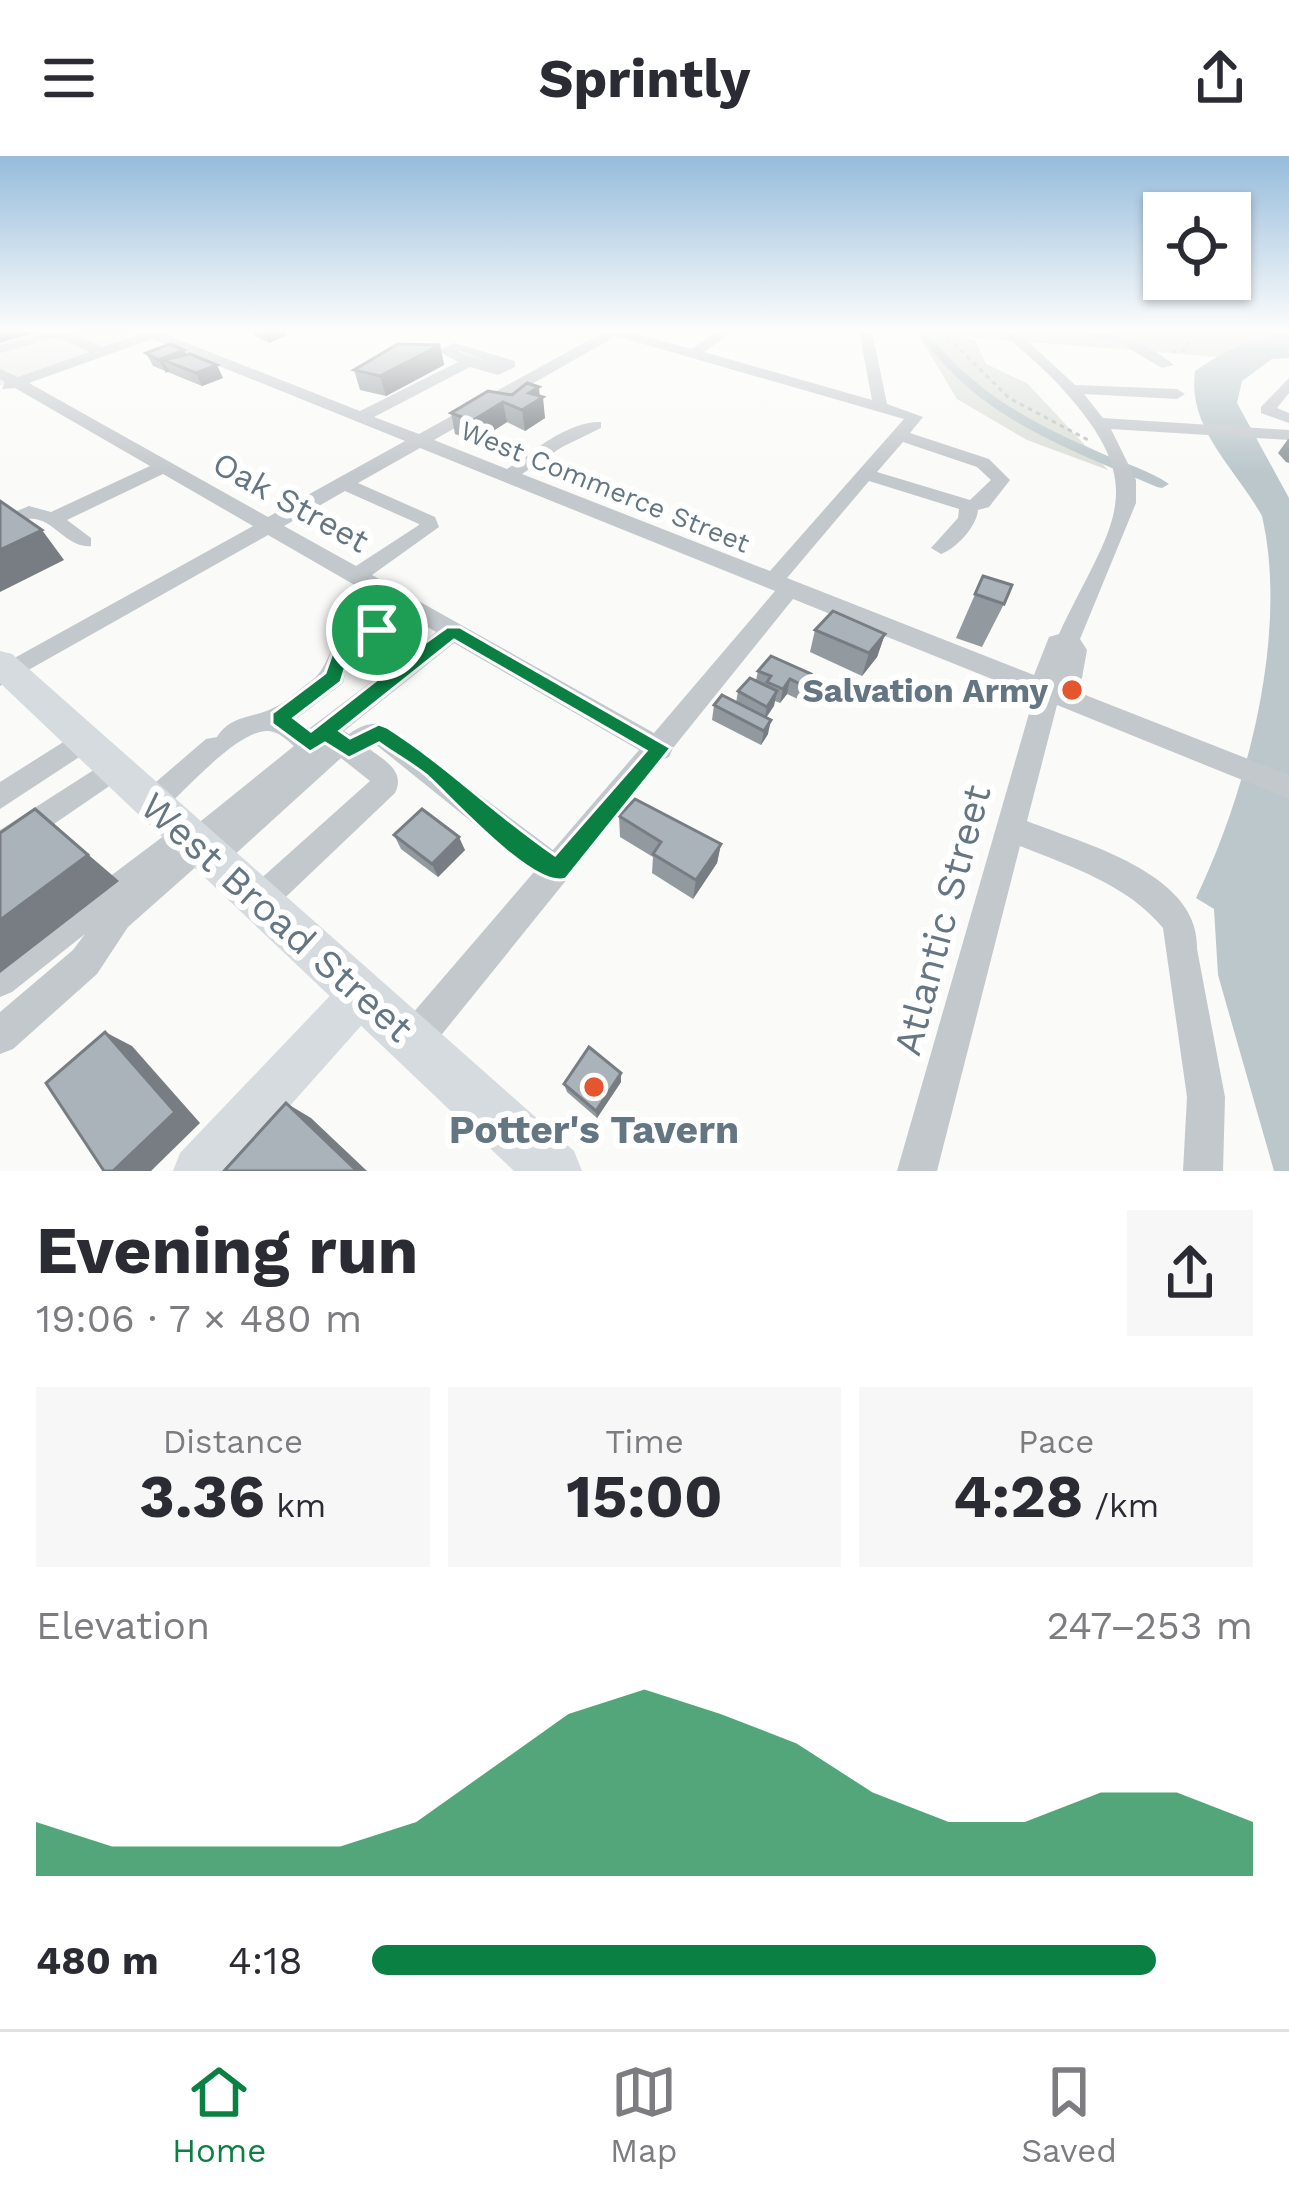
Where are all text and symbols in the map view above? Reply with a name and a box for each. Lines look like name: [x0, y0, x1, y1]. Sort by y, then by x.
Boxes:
icon: menu: [36, 45, 102, 111]
icon: share: [1187, 45, 1253, 111]
text: Sprintly: [539, 47, 750, 110]
map controls: [1143, 192, 1251, 300]
button: locate: [1143, 192, 1251, 300]
street label: West Commerce Street: [456, 414, 754, 560]
street label: Oak Street: [206, 443, 376, 561]
pin: [326, 579, 428, 681]
icon: arrive: [344, 597, 410, 663]
place label: Salvation Army: [802, 671, 1048, 710]
marker: Salvation Army: [1059, 677, 1085, 703]
street label: Atlantic Street: [884, 780, 1000, 1060]
street label: West Broad Street: [132, 783, 422, 1051]
marker: Potter's Tavern: [581, 1074, 607, 1100]
place label: Potter's Tavern: [449, 1107, 739, 1152]
button: share: [1127, 1210, 1253, 1336]
text: Evening run: [36, 1212, 418, 1289]
text: 19:06 · 7 × 480 m: [36, 1296, 362, 1341]
text: Distance: [163, 1422, 303, 1461]
text: Time: [605, 1422, 684, 1461]
text: Pace: [1018, 1422, 1094, 1461]
text: 3.36: [139, 1461, 265, 1532]
text: 15:00: [566, 1461, 723, 1532]
text: 4:28: [953, 1461, 1083, 1532]
text: km: [265, 1486, 326, 1525]
text: /km: [1083, 1486, 1159, 1525]
text: Elevation: [36, 1603, 210, 1648]
text: 247–253 m: [1047, 1603, 1253, 1648]
text: 480 m: [36, 1938, 159, 1983]
text: 4:18: [228, 1938, 303, 1983]
tab: Home: [172, 2059, 266, 2170]
tab: Map: [610, 2059, 677, 2170]
tab: Saved: [1021, 2059, 1117, 2170]

